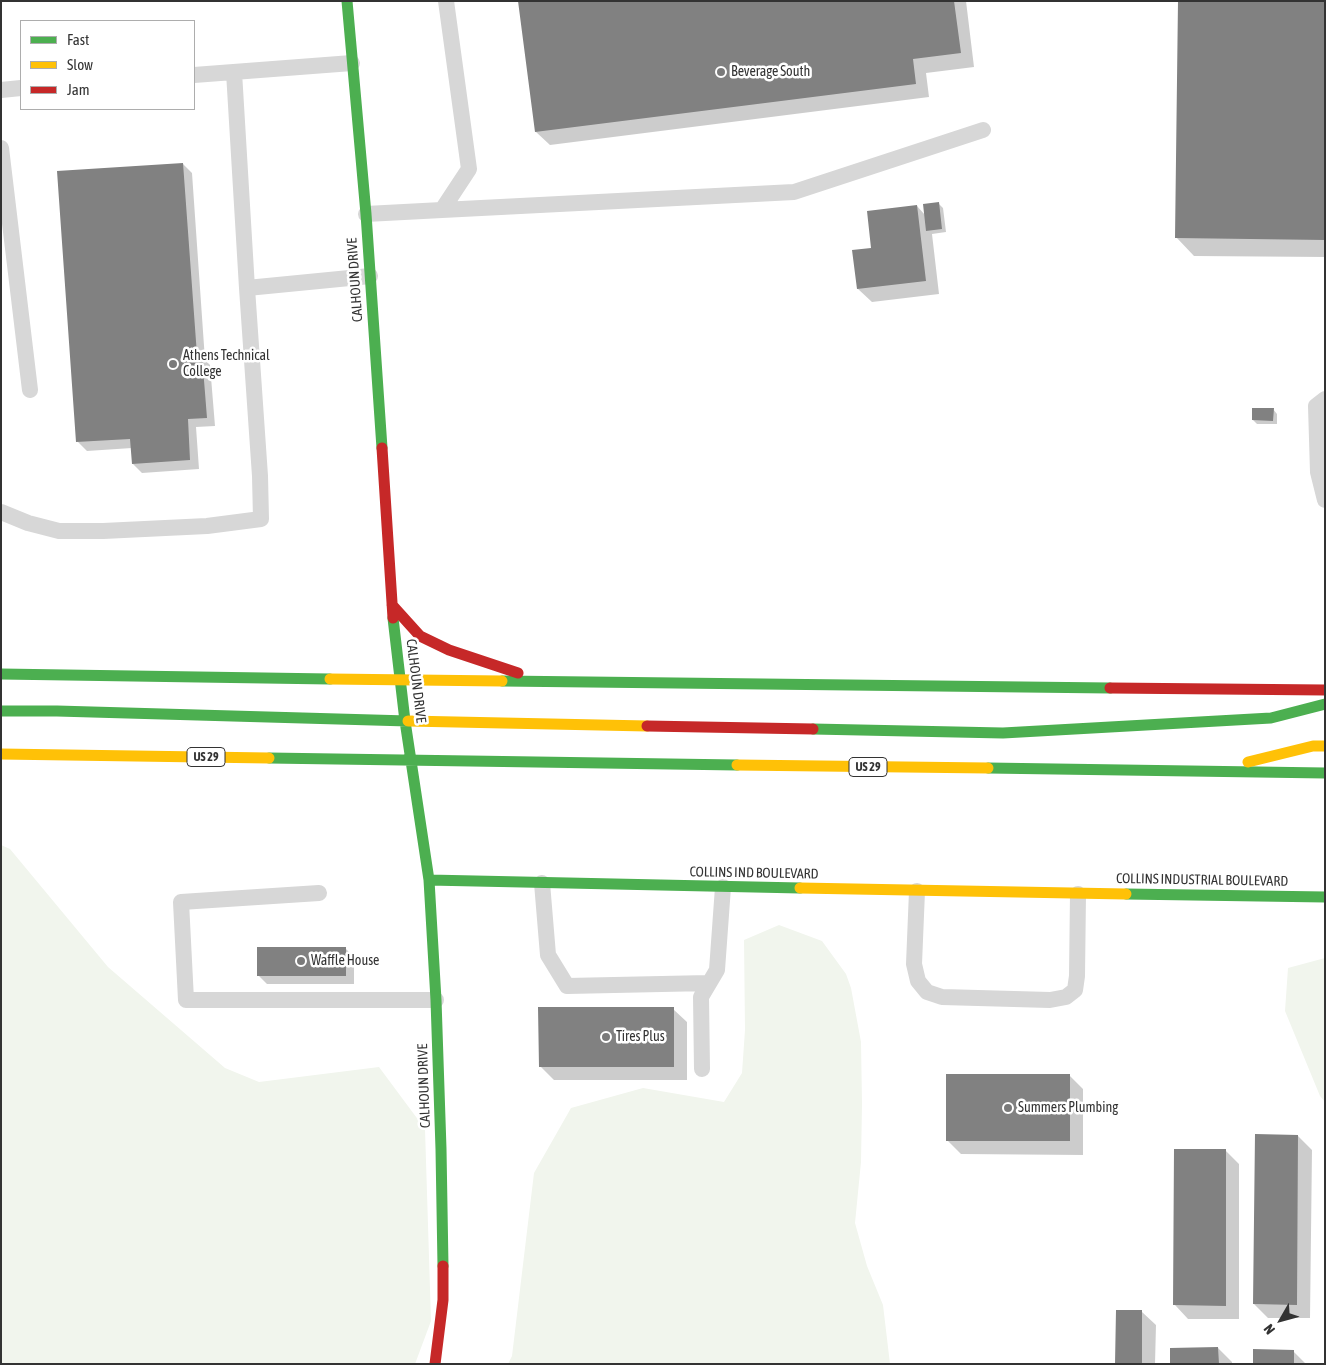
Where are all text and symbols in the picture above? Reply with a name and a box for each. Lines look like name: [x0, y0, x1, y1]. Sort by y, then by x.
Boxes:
legend: [20, 20, 195, 110]
text: Fast: [67, 31, 89, 48]
text: Slow: [67, 56, 93, 73]
place label: Beverage South: [731, 64, 810, 80]
marker: Beverage South: [715, 66, 727, 78]
text: Jam: [67, 81, 90, 98]
street label: CALHOUN DRIVE: [344, 237, 366, 323]
place label: Athens Technical College: [183, 348, 270, 381]
marker: Athens Technical College: [167, 358, 179, 370]
street label: CALHOUN DRIVE: [403, 638, 429, 724]
road number: US 29: [187, 748, 225, 766]
road number: US 29: [849, 758, 887, 776]
street label: COLLINS IND BOULEVARD: [689, 863, 819, 883]
street label: COLLINS INDUSTRIAL BOULEVARD: [1116, 870, 1288, 890]
place label: Waffle House: [311, 953, 379, 969]
marker: Waffle House: [295, 955, 307, 967]
place label: Tires Plus: [616, 1029, 665, 1045]
marker: Tires Plus: [600, 1031, 612, 1043]
street label: CALHOUN DRIVE: [414, 1043, 434, 1129]
place label: Summers Plumbing: [1018, 1100, 1118, 1116]
marker: Summers Plumbing: [1002, 1102, 1014, 1114]
north arrow: [1256, 1295, 1306, 1345]
text: N: [1260, 1321, 1278, 1337]

